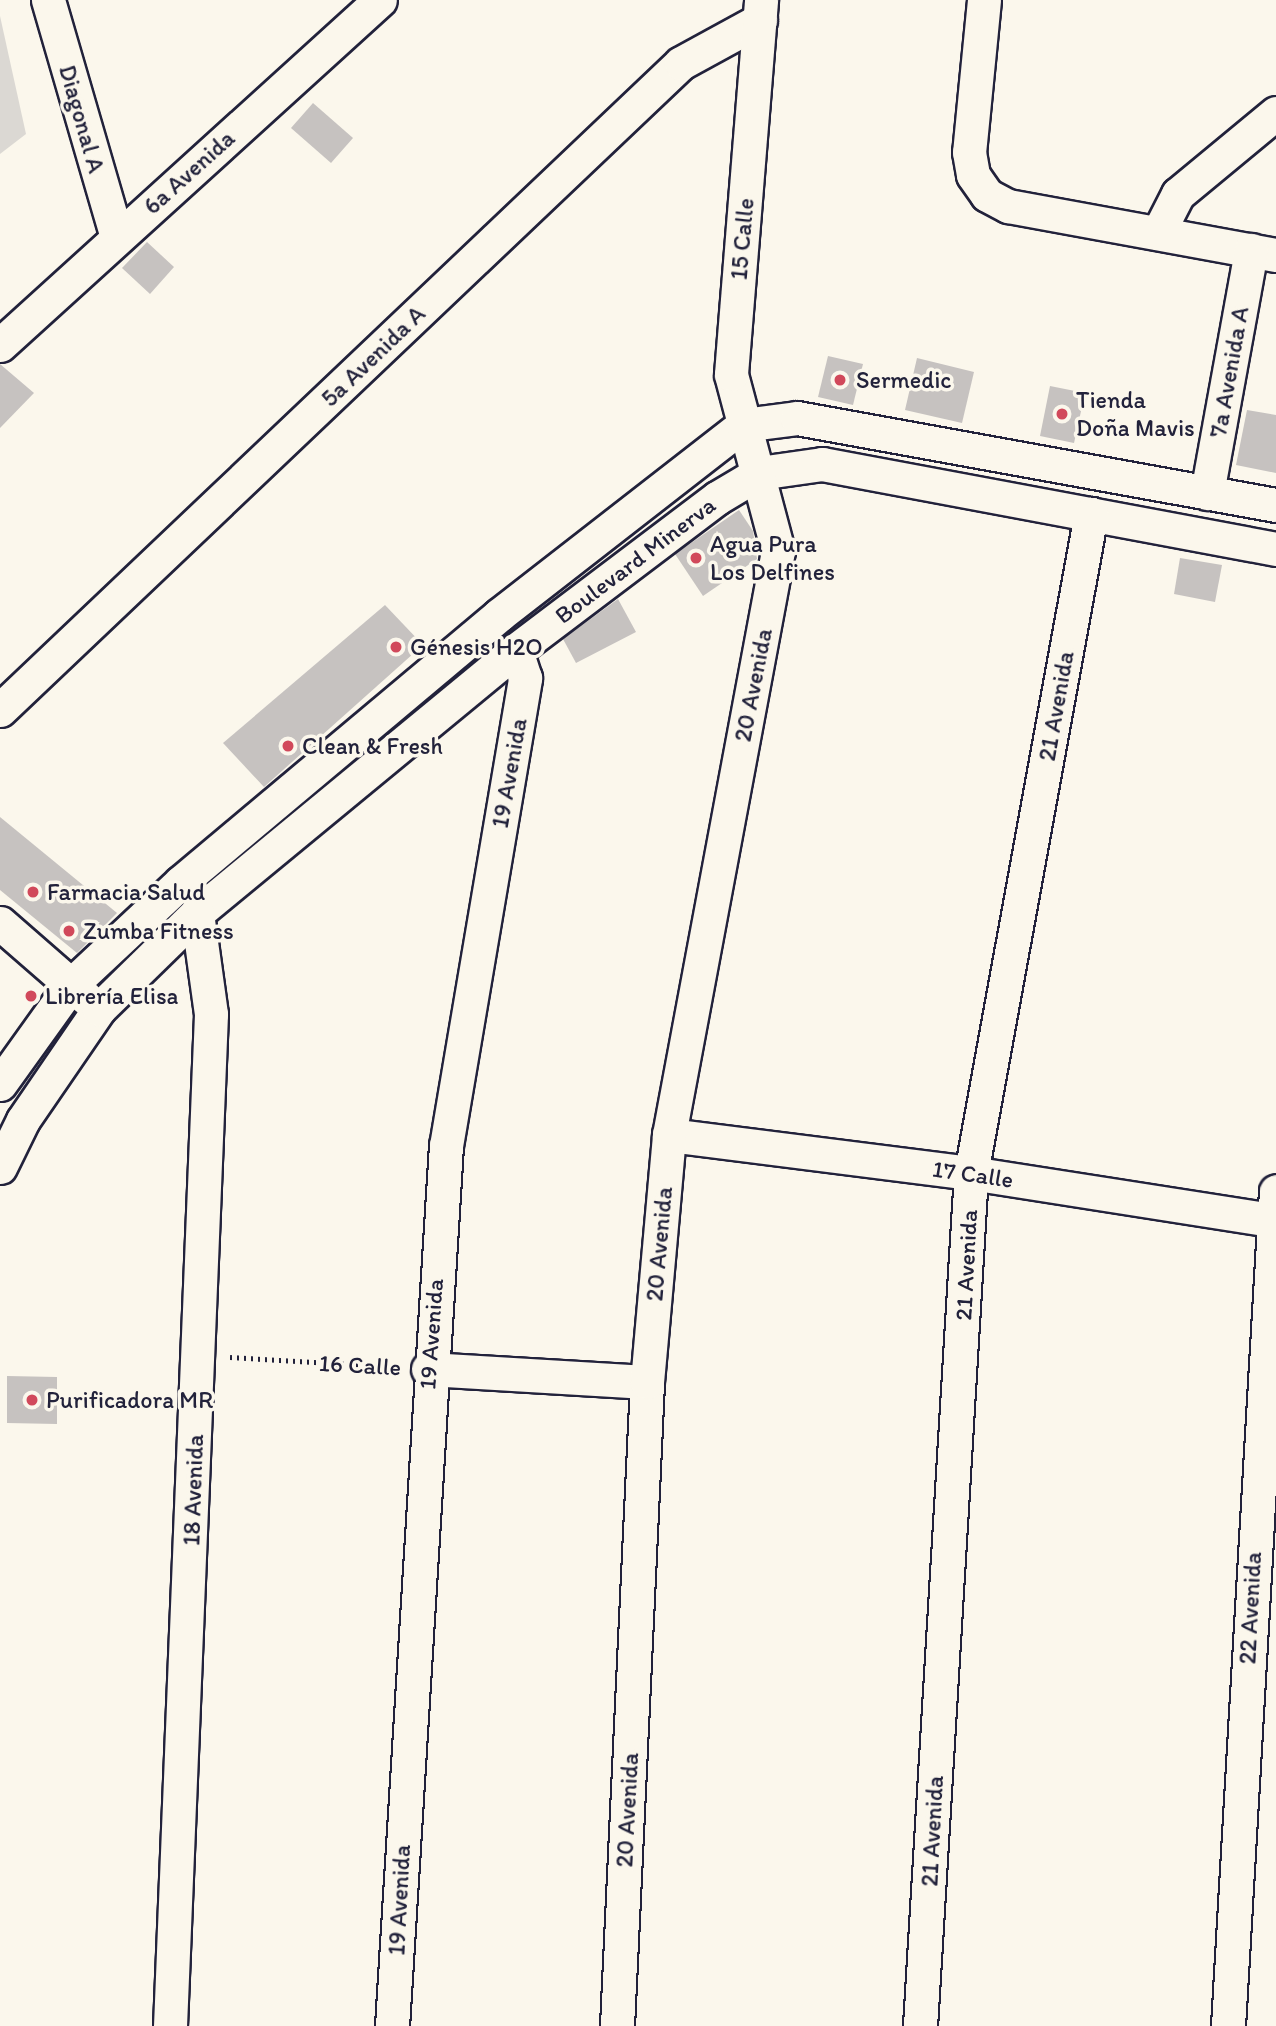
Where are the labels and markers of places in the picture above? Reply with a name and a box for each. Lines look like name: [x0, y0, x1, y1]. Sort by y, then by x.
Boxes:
place label: Sermedic: [856, 366, 952, 394]
marker: Sermedic: [830, 370, 850, 390]
place label: Tienda Doña Mavis: [1076, 386, 1194, 442]
marker: Tienda Doña Mavis: [1054, 406, 1070, 422]
place label: Agua Pura Los Delfines: [710, 530, 835, 586]
marker: Agua Pura Los Delfines: [688, 550, 704, 566]
place label: Génesis H2O: [410, 633, 543, 661]
marker: Génesis H2O: [388, 639, 404, 655]
place label: Clean & Fresh: [302, 732, 443, 760]
marker: Clean & Fresh: [280, 738, 296, 754]
place label: Farmacia Salud: [47, 878, 206, 906]
marker: Farmacia Salud: [25, 884, 41, 900]
place label: Zumba Fitness: [83, 917, 233, 945]
marker: Zumba Fitness: [61, 923, 77, 939]
place label: Librería Elisa: [45, 982, 178, 1010]
marker: Librería Elisa: [23, 988, 39, 1004]
place label: Purificadora MR: [46, 1386, 213, 1414]
marker: Purificadora MR: [24, 1392, 40, 1408]

